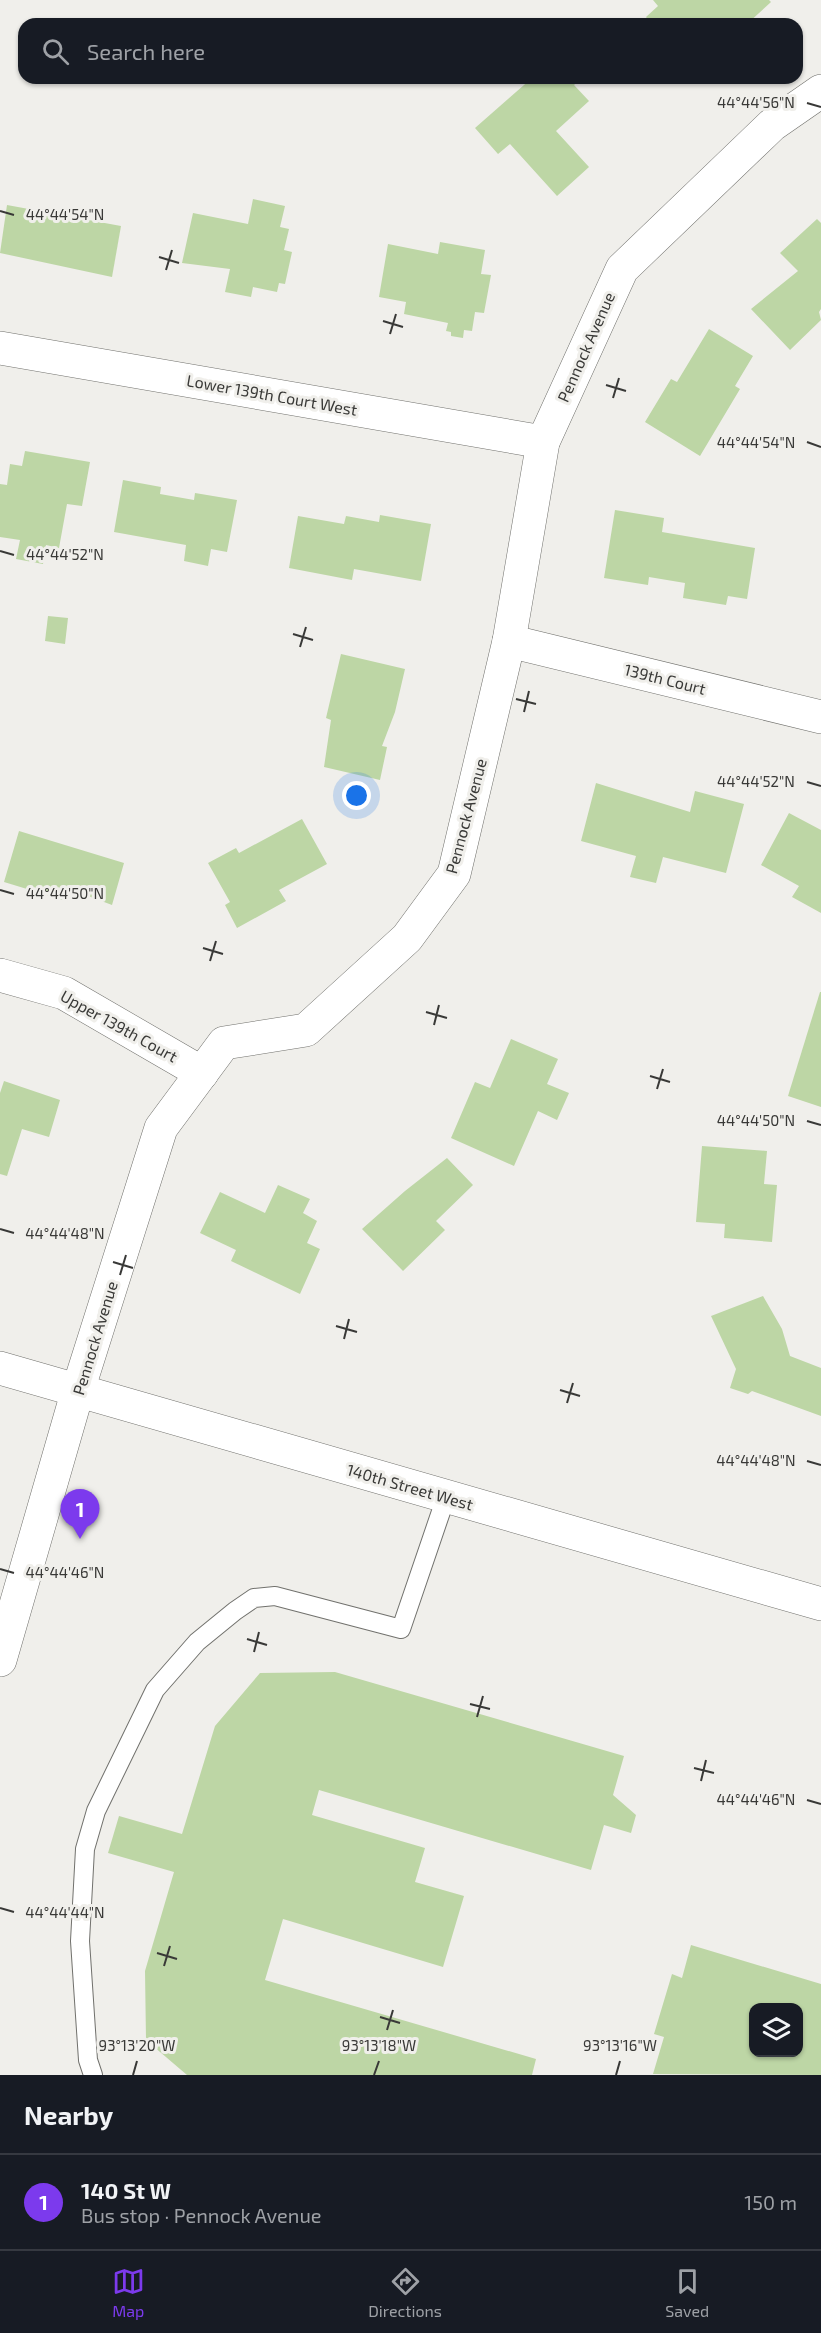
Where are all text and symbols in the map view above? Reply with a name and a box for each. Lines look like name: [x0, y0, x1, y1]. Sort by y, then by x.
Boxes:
search box: [18, 18, 803, 84]
icon: search: [39, 35, 72, 68]
text: Search here: [87, 38, 205, 64]
text: 44°44'56"N: [717, 93, 795, 111]
text: 44°44'54"N: [26, 205, 104, 223]
street label: Pennock Avenue: [553, 289, 618, 405]
street label: Lower 139th Court West: [185, 370, 359, 419]
text: 44°44'54"N: [717, 433, 795, 451]
text: 44°44'52"N: [26, 545, 104, 563]
street label: 139th Court: [622, 659, 708, 698]
street label: Pennock Avenue: [441, 756, 490, 875]
text: 44°44'52"N: [717, 772, 795, 790]
your location: [342, 781, 371, 810]
text: 44°44'50"N: [26, 884, 104, 902]
street label: Upper 139th Court: [57, 986, 181, 1066]
text: 44°44'50"N: [717, 1111, 795, 1129]
text: 44°44'48"N: [25, 1224, 105, 1242]
street label: Pennock Avenue: [68, 1279, 121, 1397]
text: 44°44'48"N: [716, 1451, 796, 1469]
street label: 140th Street West: [345, 1459, 475, 1514]
pin: 1: [60, 1490, 100, 1539]
text: 44°44'46"N: [26, 1563, 104, 1581]
text: 44°44'46"N: [717, 1790, 795, 1808]
text: 44°44'44"N: [25, 1903, 105, 1921]
map controls: [749, 2003, 803, 2057]
button: layers: [749, 2003, 803, 2057]
text: 93°13'20"W: [99, 2036, 175, 2054]
text: 93°13'18"W: [342, 2036, 416, 2054]
text: 93°13'16"W: [583, 2036, 657, 2054]
text: Nearby: [24, 2099, 113, 2130]
text: 140 St W: [81, 2177, 171, 2203]
text: 1: [39, 2190, 48, 2214]
text: 150 m: [744, 2190, 797, 2214]
text: Bus stop · Pennock Avenue: [81, 2203, 322, 2227]
tab: Map: [112, 2265, 145, 2320]
tab: Directions: [368, 2265, 442, 2320]
tab: Saved: [665, 2265, 709, 2320]

